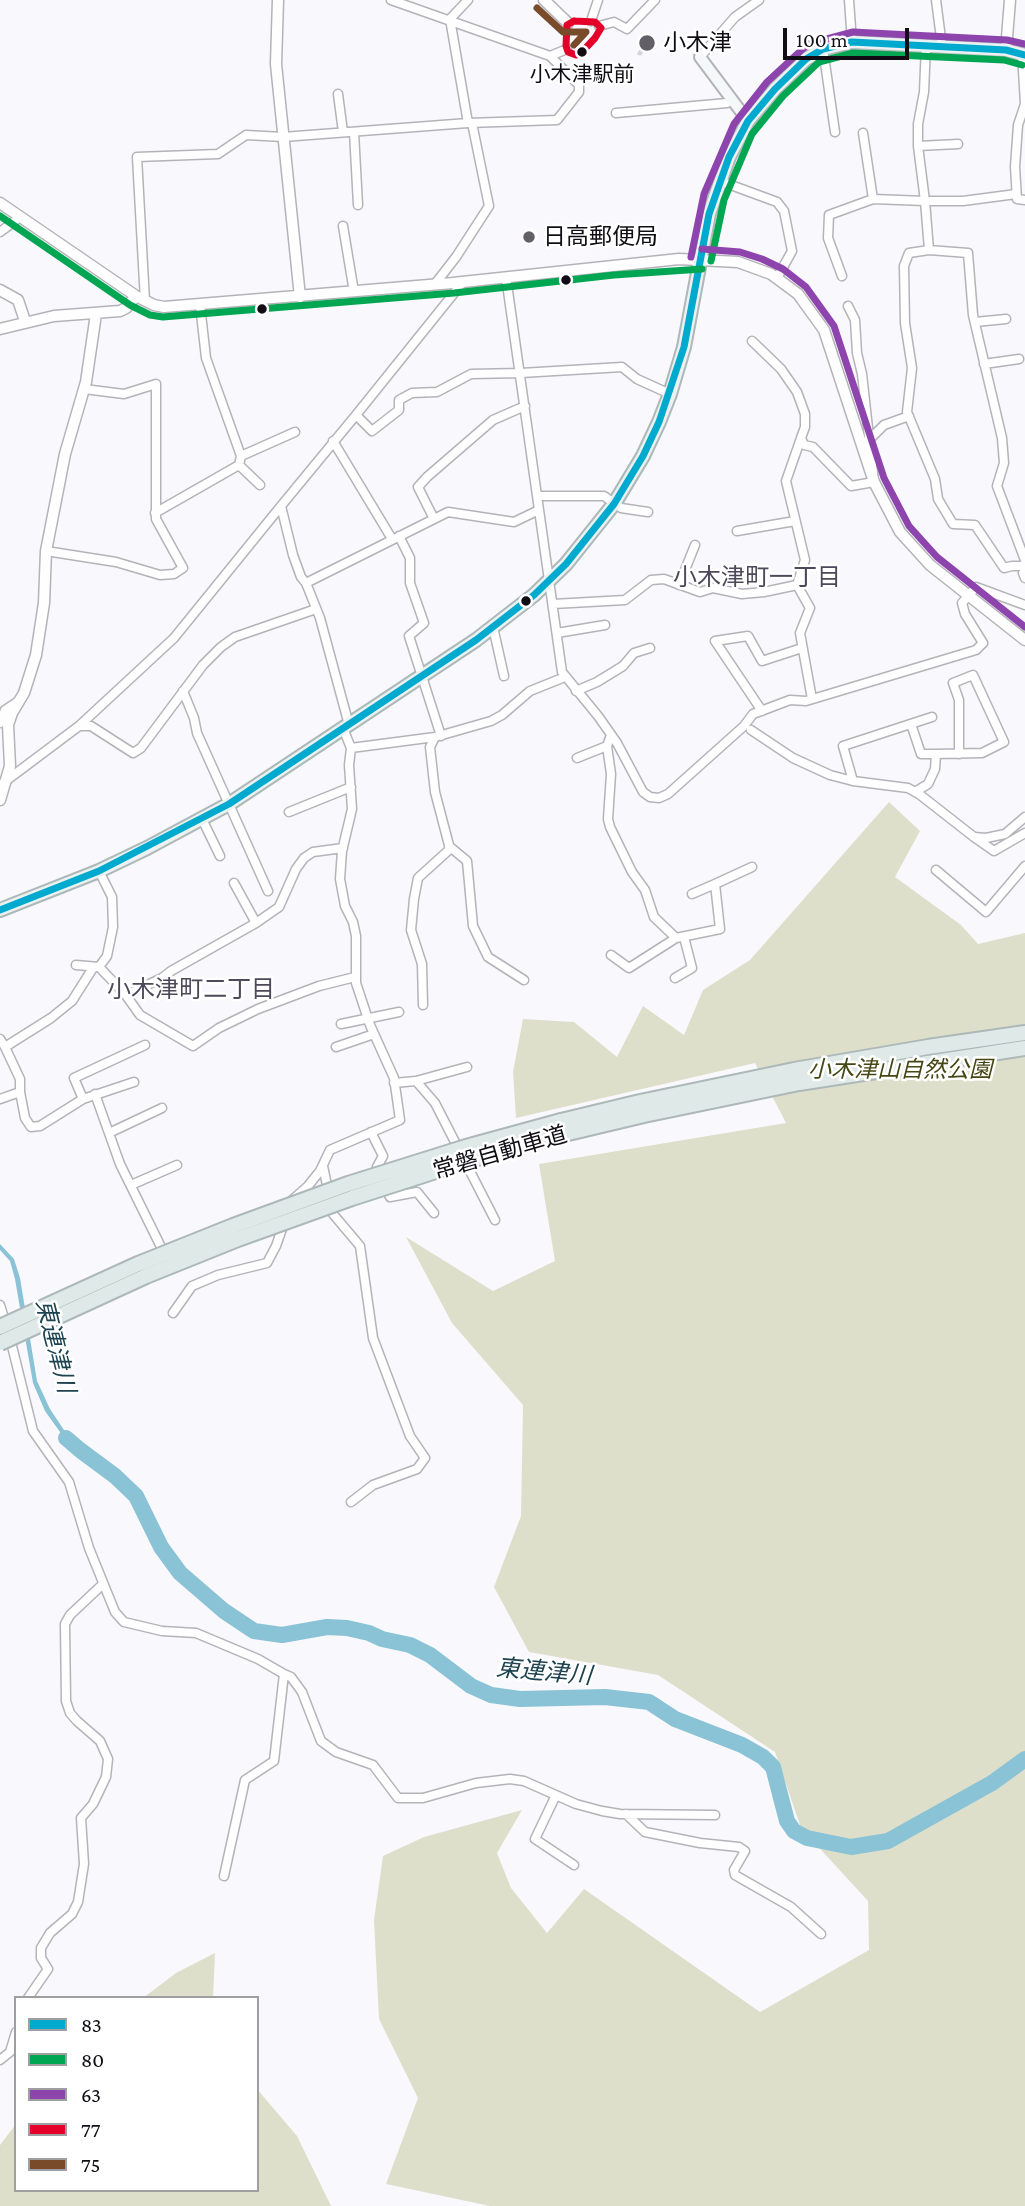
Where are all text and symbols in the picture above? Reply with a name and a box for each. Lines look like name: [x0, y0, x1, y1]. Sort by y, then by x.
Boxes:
scale bar: [787, 14, 913, 58]
text: 100 m: [796, 28, 848, 52]
place label: 小木津: [663, 29, 732, 57]
marker: 小木津: [637, 33, 657, 53]
marker: 小木津駅前: [575, 45, 589, 59]
place label: 小木津駅前: [530, 62, 634, 88]
place label: 日高郵便局: [543, 223, 658, 251]
marker: 日高郵便局: [521, 229, 537, 245]
unlabelled marker: [559, 273, 573, 287]
unlabelled marker: [255, 302, 269, 316]
district label: 小木津町一丁目: [673, 564, 841, 592]
unlabelled marker: [519, 594, 533, 608]
district label: 小木津町二丁目: [107, 976, 275, 1004]
park label: 小木津山自然公園: [808, 1056, 992, 1084]
street label: 常磐自動車道: [430, 1121, 570, 1185]
water label: 東連津川: [29, 1296, 81, 1396]
water label: 東連津川: [495, 1653, 593, 1691]
legend: [14, 1996, 259, 2192]
text: 83: [81, 2013, 102, 2037]
text: 80: [81, 2048, 104, 2072]
text: 63: [81, 2083, 101, 2107]
text: 77: [81, 2118, 100, 2142]
text: 75: [81, 2153, 100, 2177]

